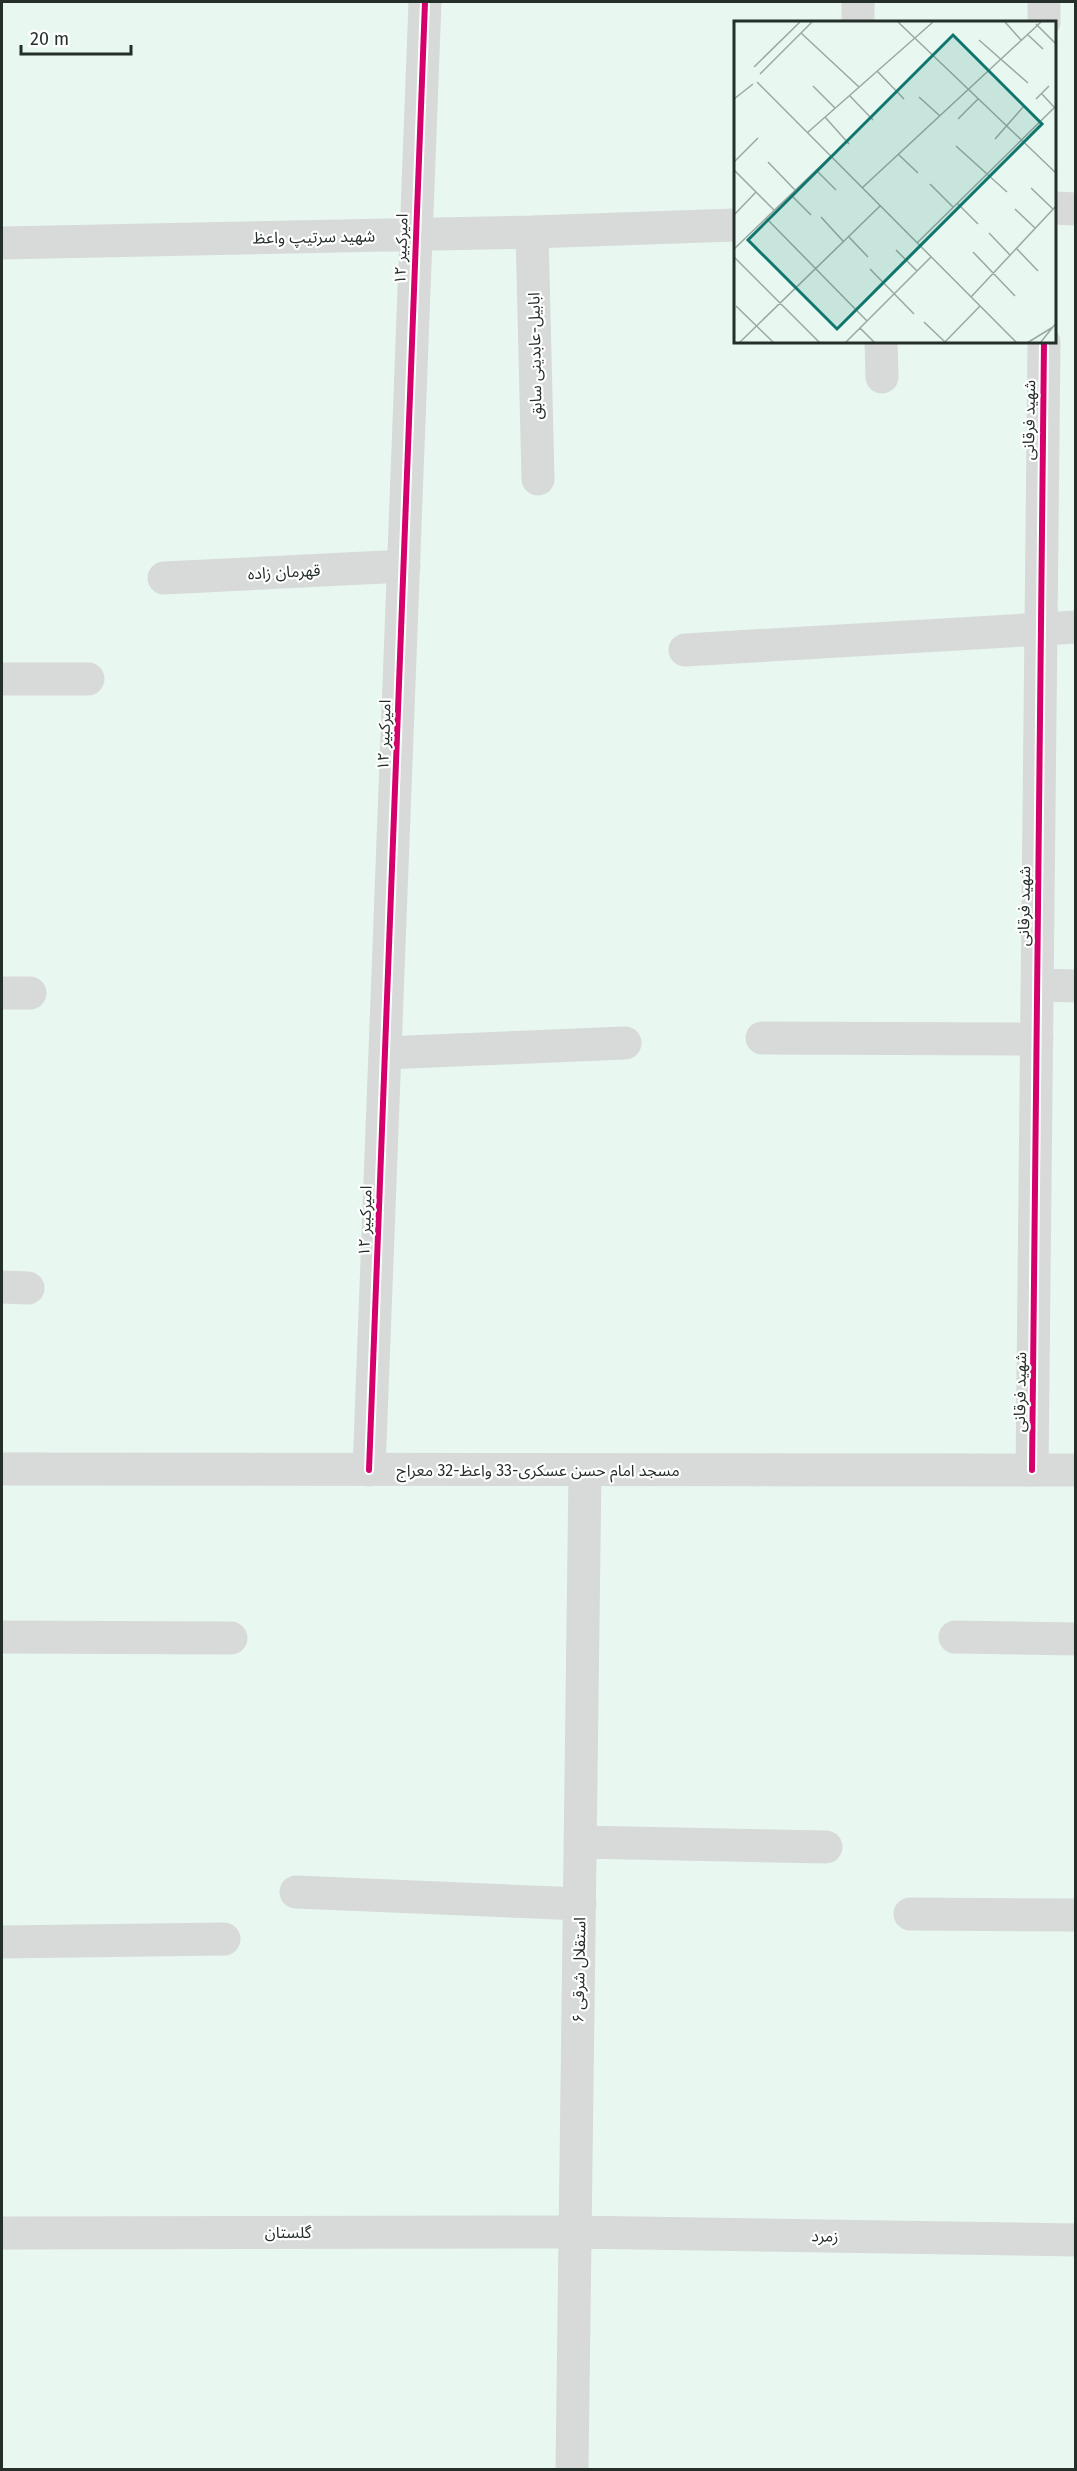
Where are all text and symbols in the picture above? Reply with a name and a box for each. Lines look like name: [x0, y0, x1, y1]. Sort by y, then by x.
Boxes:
scale bar: [21, 18, 130, 56]
inset map: [734, 21, 1056, 344]
text: 20 m: [30, 28, 69, 50]
street label: امیرکبیر ۱۲: [390, 213, 412, 285]
street label: شهید سرتیپ واعظ: [253, 226, 375, 249]
street label: ابابیل-عابدینی سابق: [524, 292, 547, 420]
street label: شهید فرقانی: [1019, 380, 1039, 460]
street label: قهرمان زاده: [247, 561, 321, 583]
street label: امیرکبیر ۱۲: [373, 699, 395, 771]
street label: شهید فرقانی: [1014, 866, 1034, 946]
street label: امیرکبیر ۱۲: [354, 1185, 376, 1257]
street label: شهید فرقانی: [1010, 1352, 1030, 1432]
street label: مسجد امام حسن عسکری-33 واعظ-32 معراج: [396, 1461, 680, 1483]
street label: استقلال شرقی ۶: [569, 1917, 590, 2023]
street label: گلستان: [265, 2223, 312, 2242]
street label: زمرد: [811, 2226, 839, 2246]

